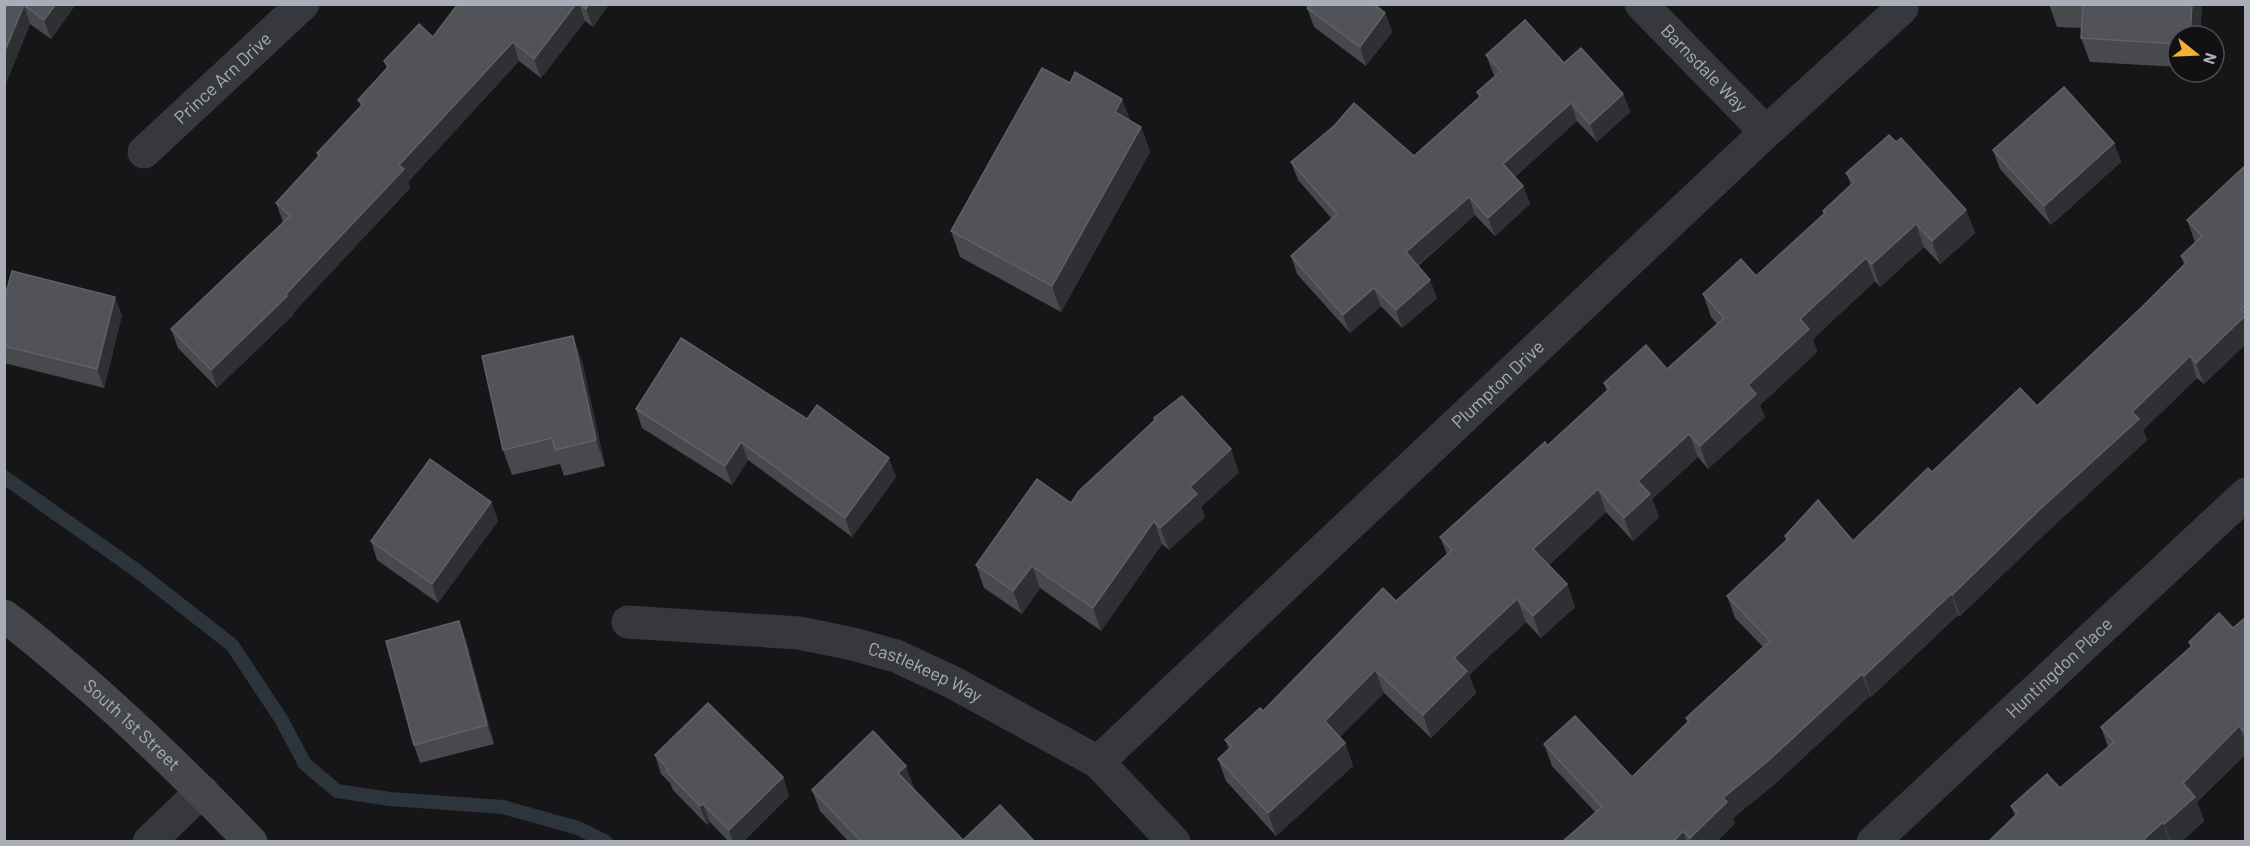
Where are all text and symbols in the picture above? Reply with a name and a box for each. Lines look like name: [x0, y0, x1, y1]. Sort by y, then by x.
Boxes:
street label: Barnsdale Way: [1657, 19, 1752, 116]
north arrow: [2166, 24, 2226, 84]
street label: Prince Arn Drive: [169, 27, 276, 128]
text: N: [2200, 51, 2221, 67]
street label: Plumpton Drive: [1447, 335, 1548, 433]
street label: Huntingdon Place: [2001, 612, 2117, 722]
street label: Castlekeep Way: [866, 637, 986, 706]
street label: South 1st Street: [79, 674, 185, 775]

